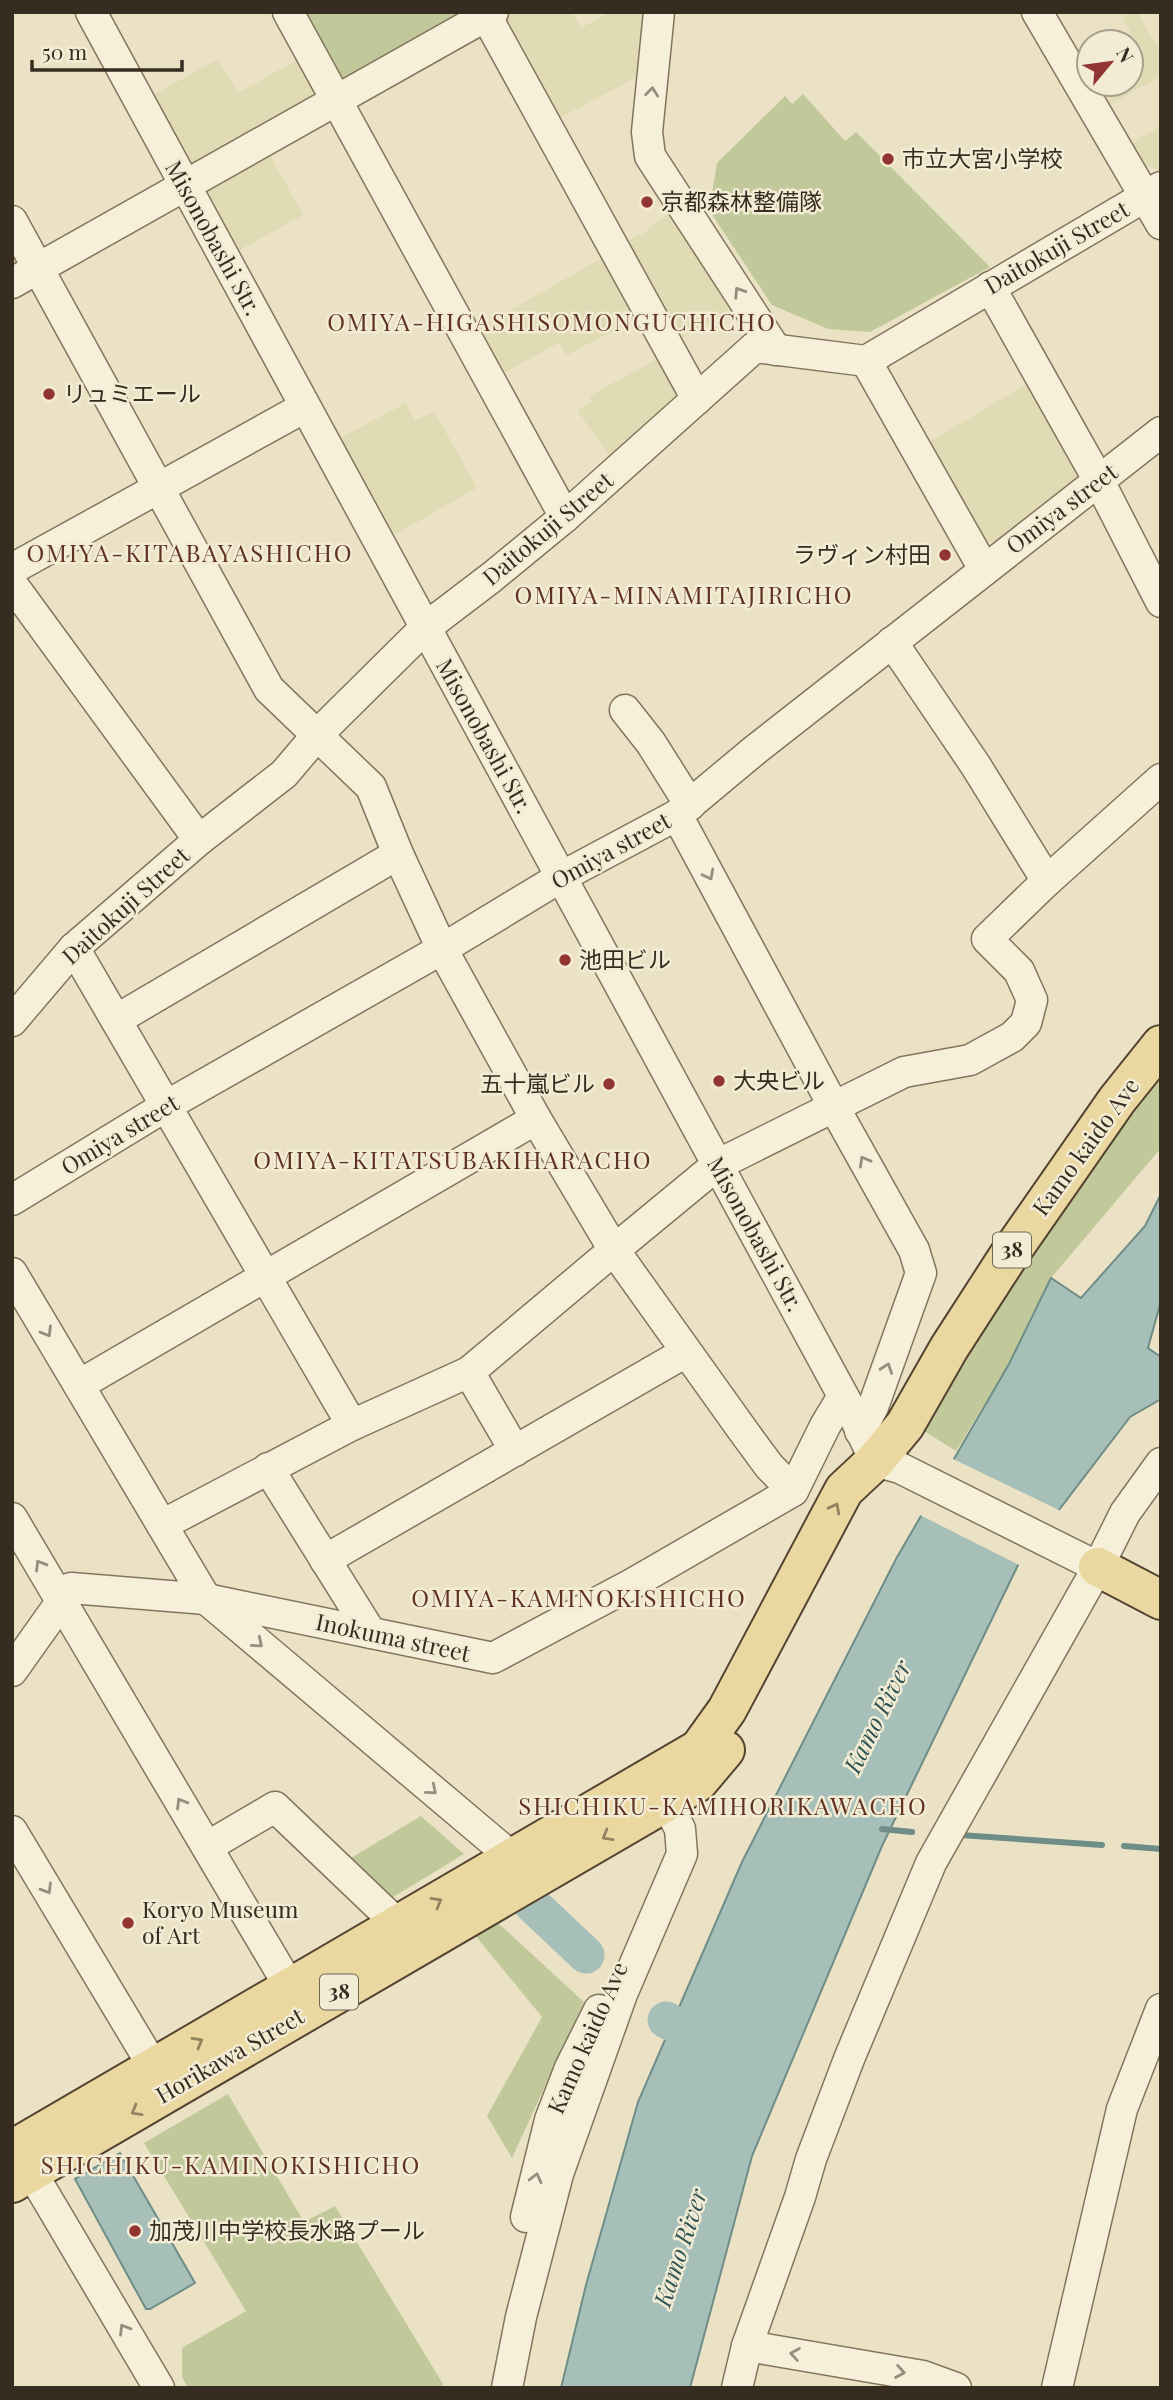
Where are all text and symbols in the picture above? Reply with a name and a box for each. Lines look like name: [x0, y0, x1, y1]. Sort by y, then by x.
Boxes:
scale bar: [32, 28, 182, 72]
north arrow: [1075, 28, 1145, 98]
text: 50 m: [42, 37, 88, 65]
text: N: [1111, 42, 1141, 67]
one-way arrow: [644, 86, 659, 97]
place label: 市立大宮小学校: [902, 142, 1063, 173]
marker: 市立大宮小学校: [880, 151, 896, 167]
street label: Misonobashi Str.: [159, 154, 270, 320]
place label: 京都森林整備隊: [661, 185, 822, 216]
street label: Daitokuji Street: [979, 192, 1135, 301]
marker: 京都森林整備隊: [639, 194, 655, 210]
one-way arrow: [734, 287, 747, 300]
district label: OMIYA-HIGASHISOMONGUCHICHO: [327, 305, 777, 337]
place label: リュミエール: [63, 377, 201, 408]
marker: リュミエール: [41, 386, 57, 402]
street label: Omiya street: [999, 455, 1124, 560]
street label: Daitokuji Street: [475, 463, 620, 592]
district label: OMIYA-KITABAYASHICHO: [26, 536, 354, 568]
place label: ラヴィン村田: [793, 538, 931, 569]
marker: ラヴィン村田: [937, 547, 953, 563]
district label: OMIYA-MINAMITAJIRICHO: [515, 578, 853, 610]
street label: Misonobashi Str.: [430, 652, 541, 818]
street label: Omiya street: [545, 804, 676, 895]
street label: Daitokuji Street: [55, 839, 196, 970]
one-way arrow: [701, 868, 714, 881]
place label: 池田ビル: [579, 943, 671, 974]
marker: 池田ビル: [557, 952, 573, 968]
place label: 大央ビル: [733, 1064, 825, 1095]
place label: 五十嵐ビル: [480, 1067, 595, 1098]
street label: Kamo kaido Ave: [1024, 1071, 1145, 1221]
marker: 大央ビル: [711, 1073, 727, 1089]
marker: 五十嵐ビル: [601, 1076, 617, 1092]
street label: Omiya street: [55, 1086, 185, 1181]
district label: OMIYA-KITATSUBAKIHARACHO: [253, 1143, 653, 1175]
street label: Misonobashi Str.: [701, 1150, 812, 1316]
one-way arrow: [859, 1156, 872, 1168]
road number: 38: [993, 1232, 1031, 1268]
one-way arrow: [39, 1324, 52, 1337]
one-way arrow: [879, 1363, 893, 1375]
one-way arrow: [827, 1502, 840, 1515]
one-way arrow: [35, 1559, 48, 1572]
district label: OMIYA-KAMINOKISHICHO: [411, 1581, 747, 1613]
street label: Inokuma street: [313, 1605, 474, 1668]
one-way arrow: [250, 1635, 263, 1647]
water label: Kamo River: [835, 1654, 918, 1779]
one-way arrow: [424, 1782, 437, 1794]
district label: SHICHIKU-KAMIHORIKAWACHO: [518, 1789, 928, 1821]
one-way arrow: [176, 1797, 189, 1810]
one-way arrow: [602, 1828, 615, 1841]
one-way arrow: [39, 1882, 52, 1895]
place label: Koryo Museum of Art: [142, 1893, 299, 1950]
one-way arrow: [429, 1898, 442, 1911]
marker: Koryo Museum of Art: [120, 1915, 136, 1931]
street label: Kamo kaido Ave: [539, 1957, 634, 2118]
road number: 38: [320, 1974, 358, 2010]
street label: Horikawa Street: [149, 1999, 310, 2110]
one-way arrow: [191, 2037, 204, 2050]
one-way arrow: [130, 2103, 143, 2116]
district label: SHICHIKU-KAMINOKISHICHO: [41, 2148, 421, 2180]
one-way arrow: [528, 2172, 542, 2184]
water label: Kamo River: [645, 2184, 713, 2311]
place label: 加茂川中学校長水路プール: [149, 2214, 425, 2245]
marker: 加茂川中学校長水路プール: [127, 2223, 143, 2239]
one-way arrow: [119, 2324, 132, 2336]
one-way arrow: [789, 2347, 801, 2362]
one-way arrow: [894, 2364, 906, 2379]

